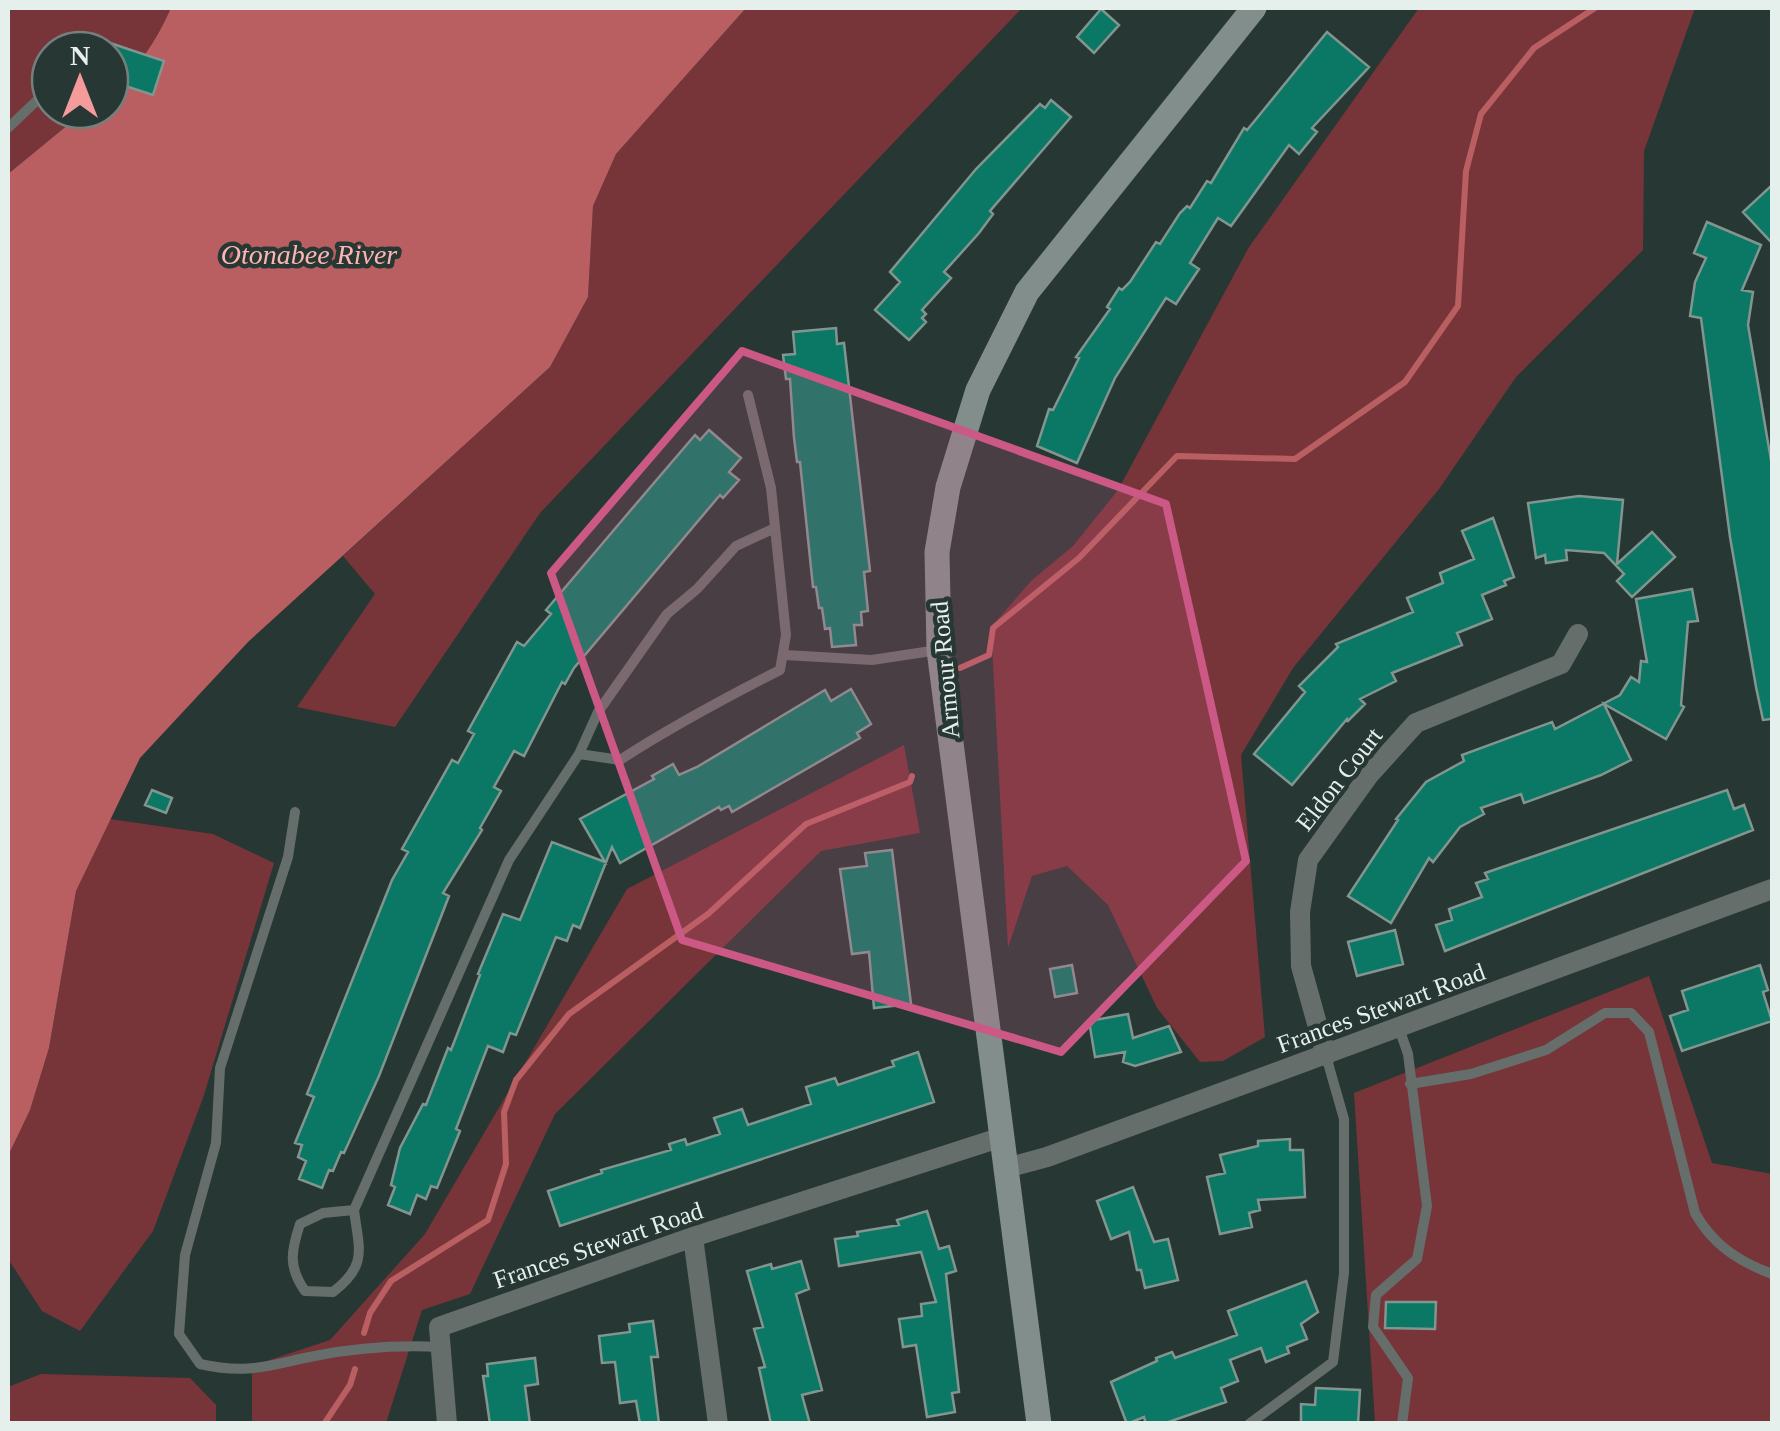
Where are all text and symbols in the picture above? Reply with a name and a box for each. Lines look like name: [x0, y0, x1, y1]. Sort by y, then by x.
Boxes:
north arrow: [30, 30, 130, 130]
text: N: [70, 40, 90, 71]
water label: Otonabee River: [221, 239, 397, 270]
street label: Armour Road: [925, 600, 964, 740]
street label: Eldon Court: [1291, 722, 1388, 836]
street label: Frances Stewart Road: [1273, 958, 1489, 1058]
street label: Frances Stewart Road: [490, 1196, 707, 1293]

